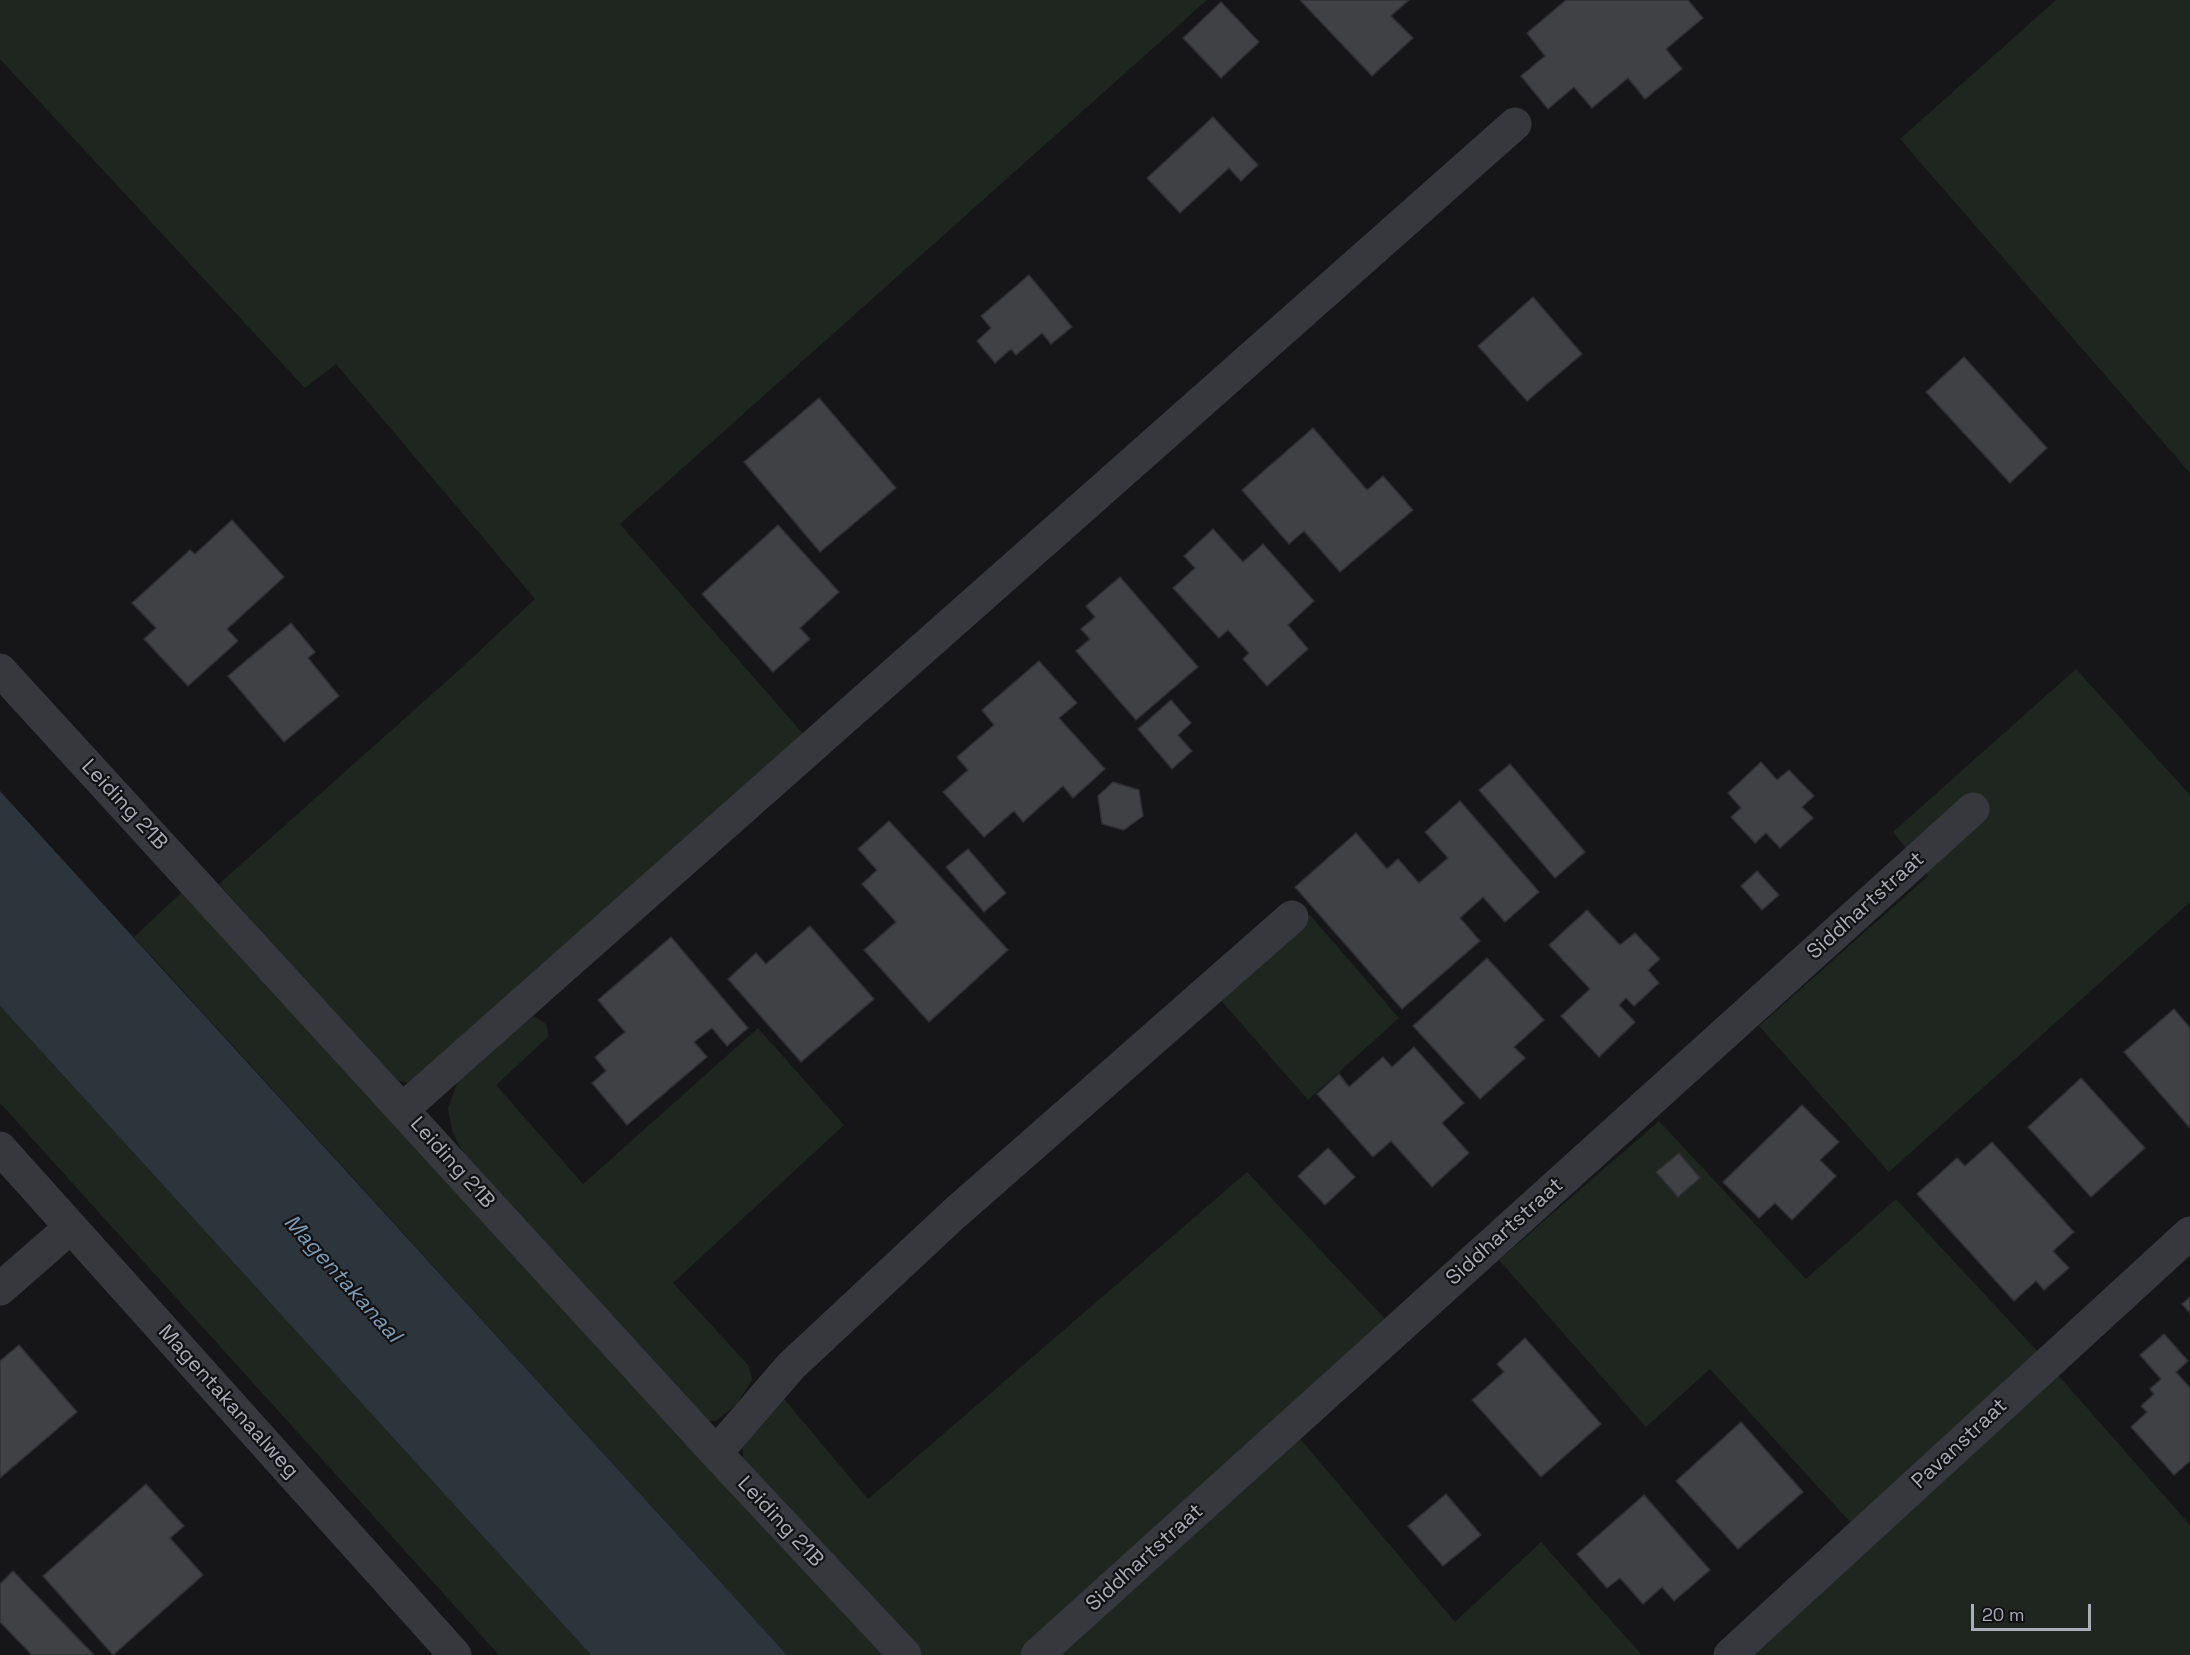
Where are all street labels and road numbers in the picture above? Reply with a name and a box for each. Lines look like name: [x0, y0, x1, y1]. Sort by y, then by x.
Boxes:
street label: Leiding 21B: [76, 754, 172, 856]
street label: Siddhartstraat: [1802, 847, 1930, 965]
street label: Leiding 21B: [404, 1112, 500, 1214]
street label: Siddhartstraat: [1441, 1173, 1569, 1291]
street label: Magentakanaalweg: [152, 1320, 304, 1484]
street label: Pavanstraat: [1907, 1394, 2013, 1494]
street label: Leiding 21B: [732, 1471, 828, 1573]
street label: Siddhartstraat: [1081, 1499, 1209, 1617]

